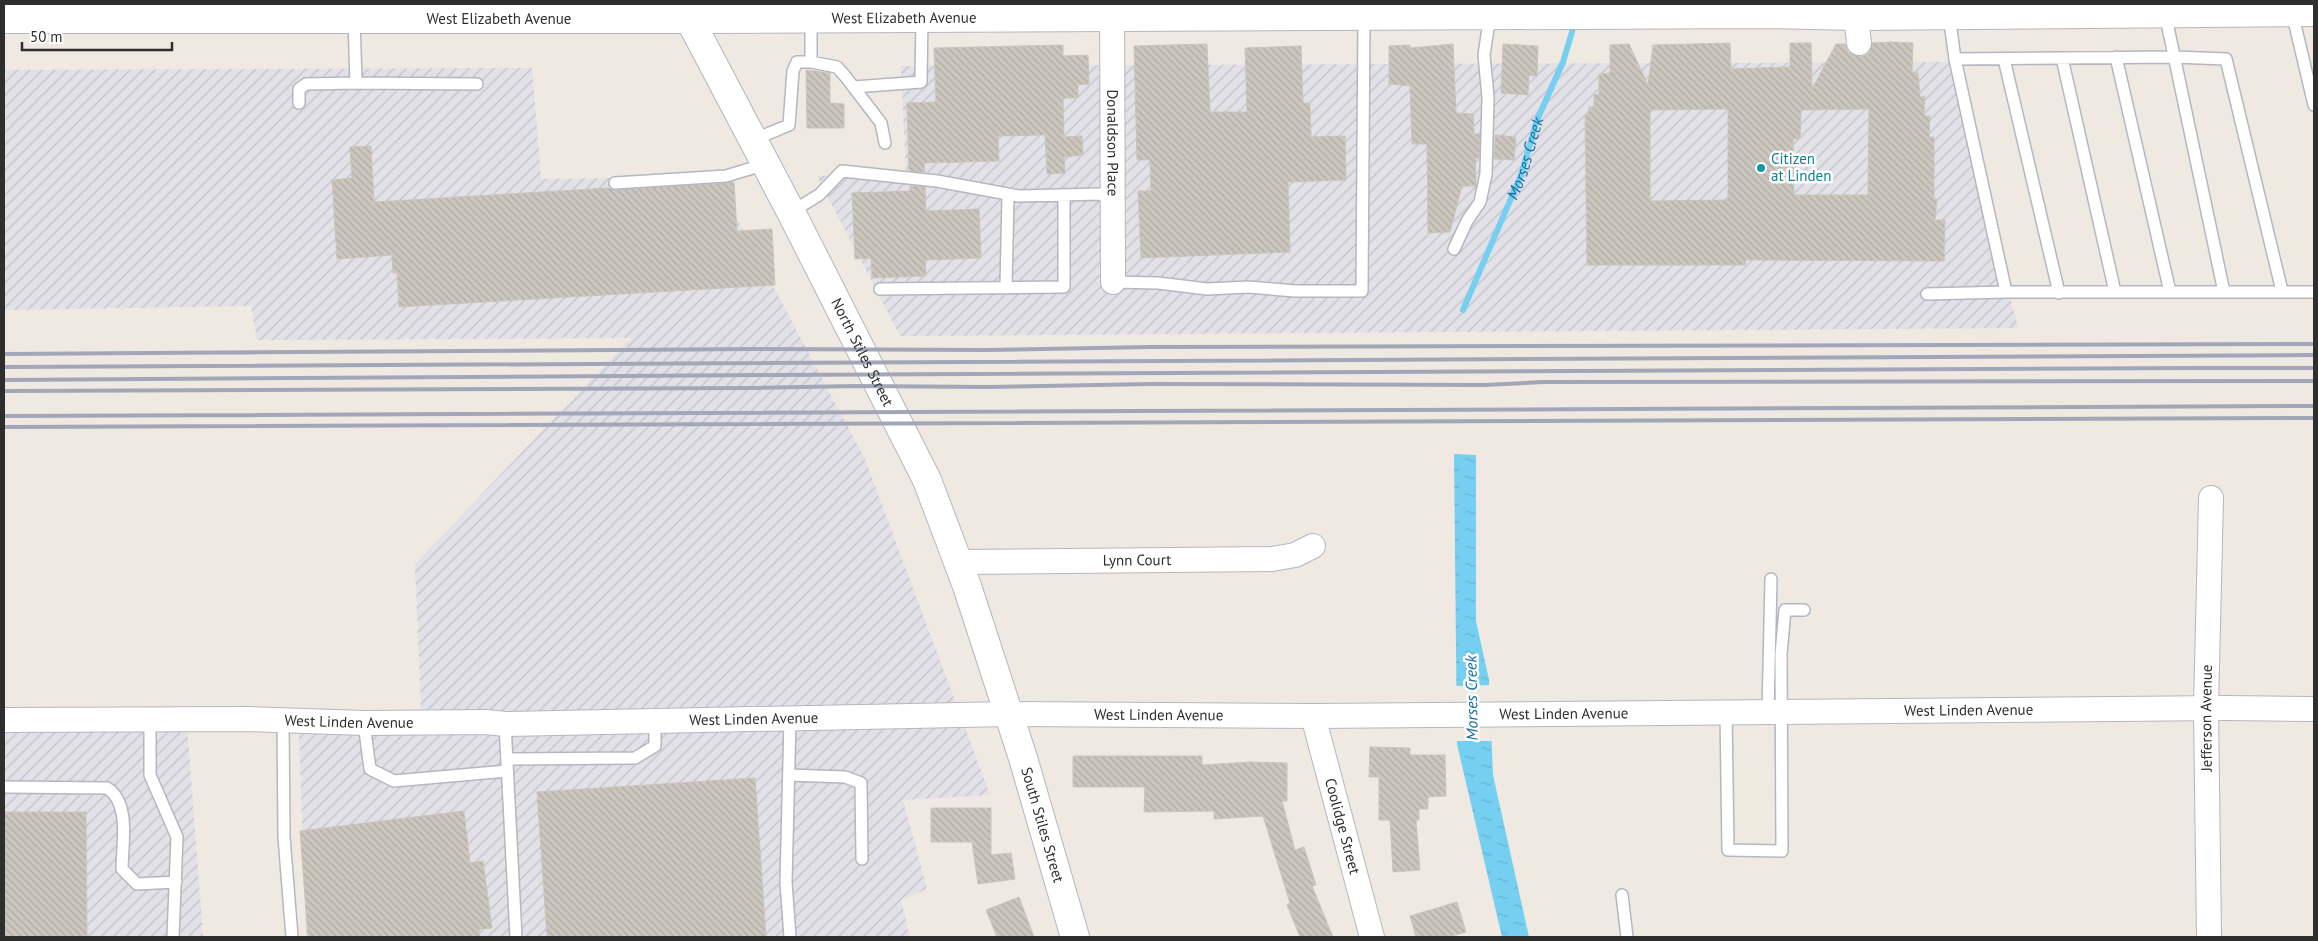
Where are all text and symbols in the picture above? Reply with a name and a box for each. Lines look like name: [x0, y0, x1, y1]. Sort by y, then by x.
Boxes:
street label: West Elizabeth Avenue: [831, 8, 977, 27]
street label: West Elizabeth Avenue: [427, 9, 571, 28]
scale bar: [22, 20, 172, 52]
text: 50 m: [30, 27, 63, 46]
street label: Donaldson Place: [1103, 90, 1123, 196]
water label: Morses Creek: [1502, 114, 1547, 202]
place label: Citizen at Linden: [1771, 149, 1831, 185]
marker: Citizen at Linden: [1755, 162, 1767, 174]
street label: North Stiles Street: [827, 295, 898, 409]
street label: Lynn Court: [1103, 550, 1171, 570]
water label: Morses Creek: [1460, 654, 1482, 741]
street label: Jefferson Avenue: [2196, 664, 2216, 773]
street label: West Linden Avenue: [1904, 700, 2033, 720]
street label: West Linden Avenue: [1499, 703, 1628, 723]
street label: West Linden Avenue: [1094, 705, 1223, 724]
street label: West Linden Avenue: [689, 708, 819, 729]
street label: West Linden Avenue: [284, 710, 414, 732]
street label: South Stiles Street: [1017, 765, 1069, 885]
street label: Coolidge Street: [1321, 776, 1365, 876]

